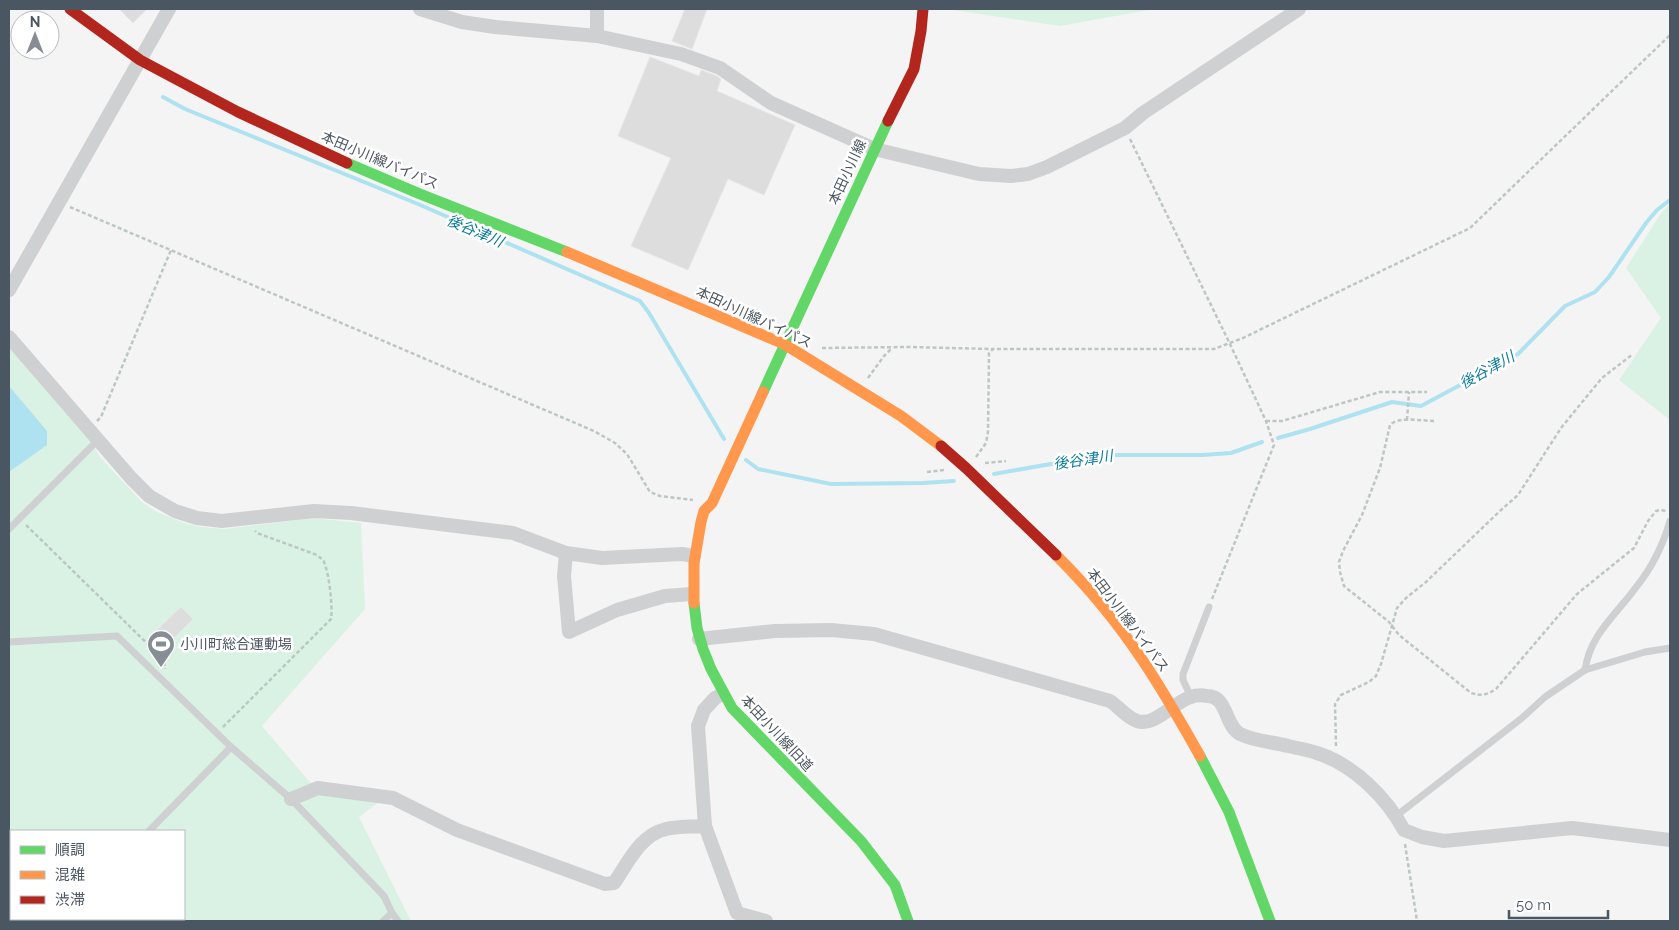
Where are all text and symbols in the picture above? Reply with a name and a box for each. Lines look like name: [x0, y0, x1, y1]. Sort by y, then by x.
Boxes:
north arrow: [10, 10, 60, 60]
text: N: [30, 14, 40, 30]
street label: 本田小川線バイパス: [319, 128, 441, 192]
street label: 本田小川線: [825, 137, 869, 207]
water label: 後谷津川: [444, 211, 508, 252]
street label: 本田小川線バイパス: [694, 283, 814, 351]
water label: 後谷津川: [1456, 347, 1519, 392]
water label: 後谷津川: [1052, 447, 1116, 473]
street label: 本田小川線バイパス: [1084, 565, 1172, 675]
sports icon: 小川町総合運動場: [146, 629, 176, 668]
place label: 小川町総合運動場: [180, 636, 292, 652]
street label: 本田小川線旧道: [738, 692, 816, 774]
legend: [10, 830, 185, 920]
text: 順調: [55, 841, 85, 859]
text: 混雑: [55, 866, 85, 884]
scale bar: [1509, 888, 1608, 920]
text: 渋滞: [55, 891, 85, 909]
text: 50 m: [1516, 896, 1551, 914]

